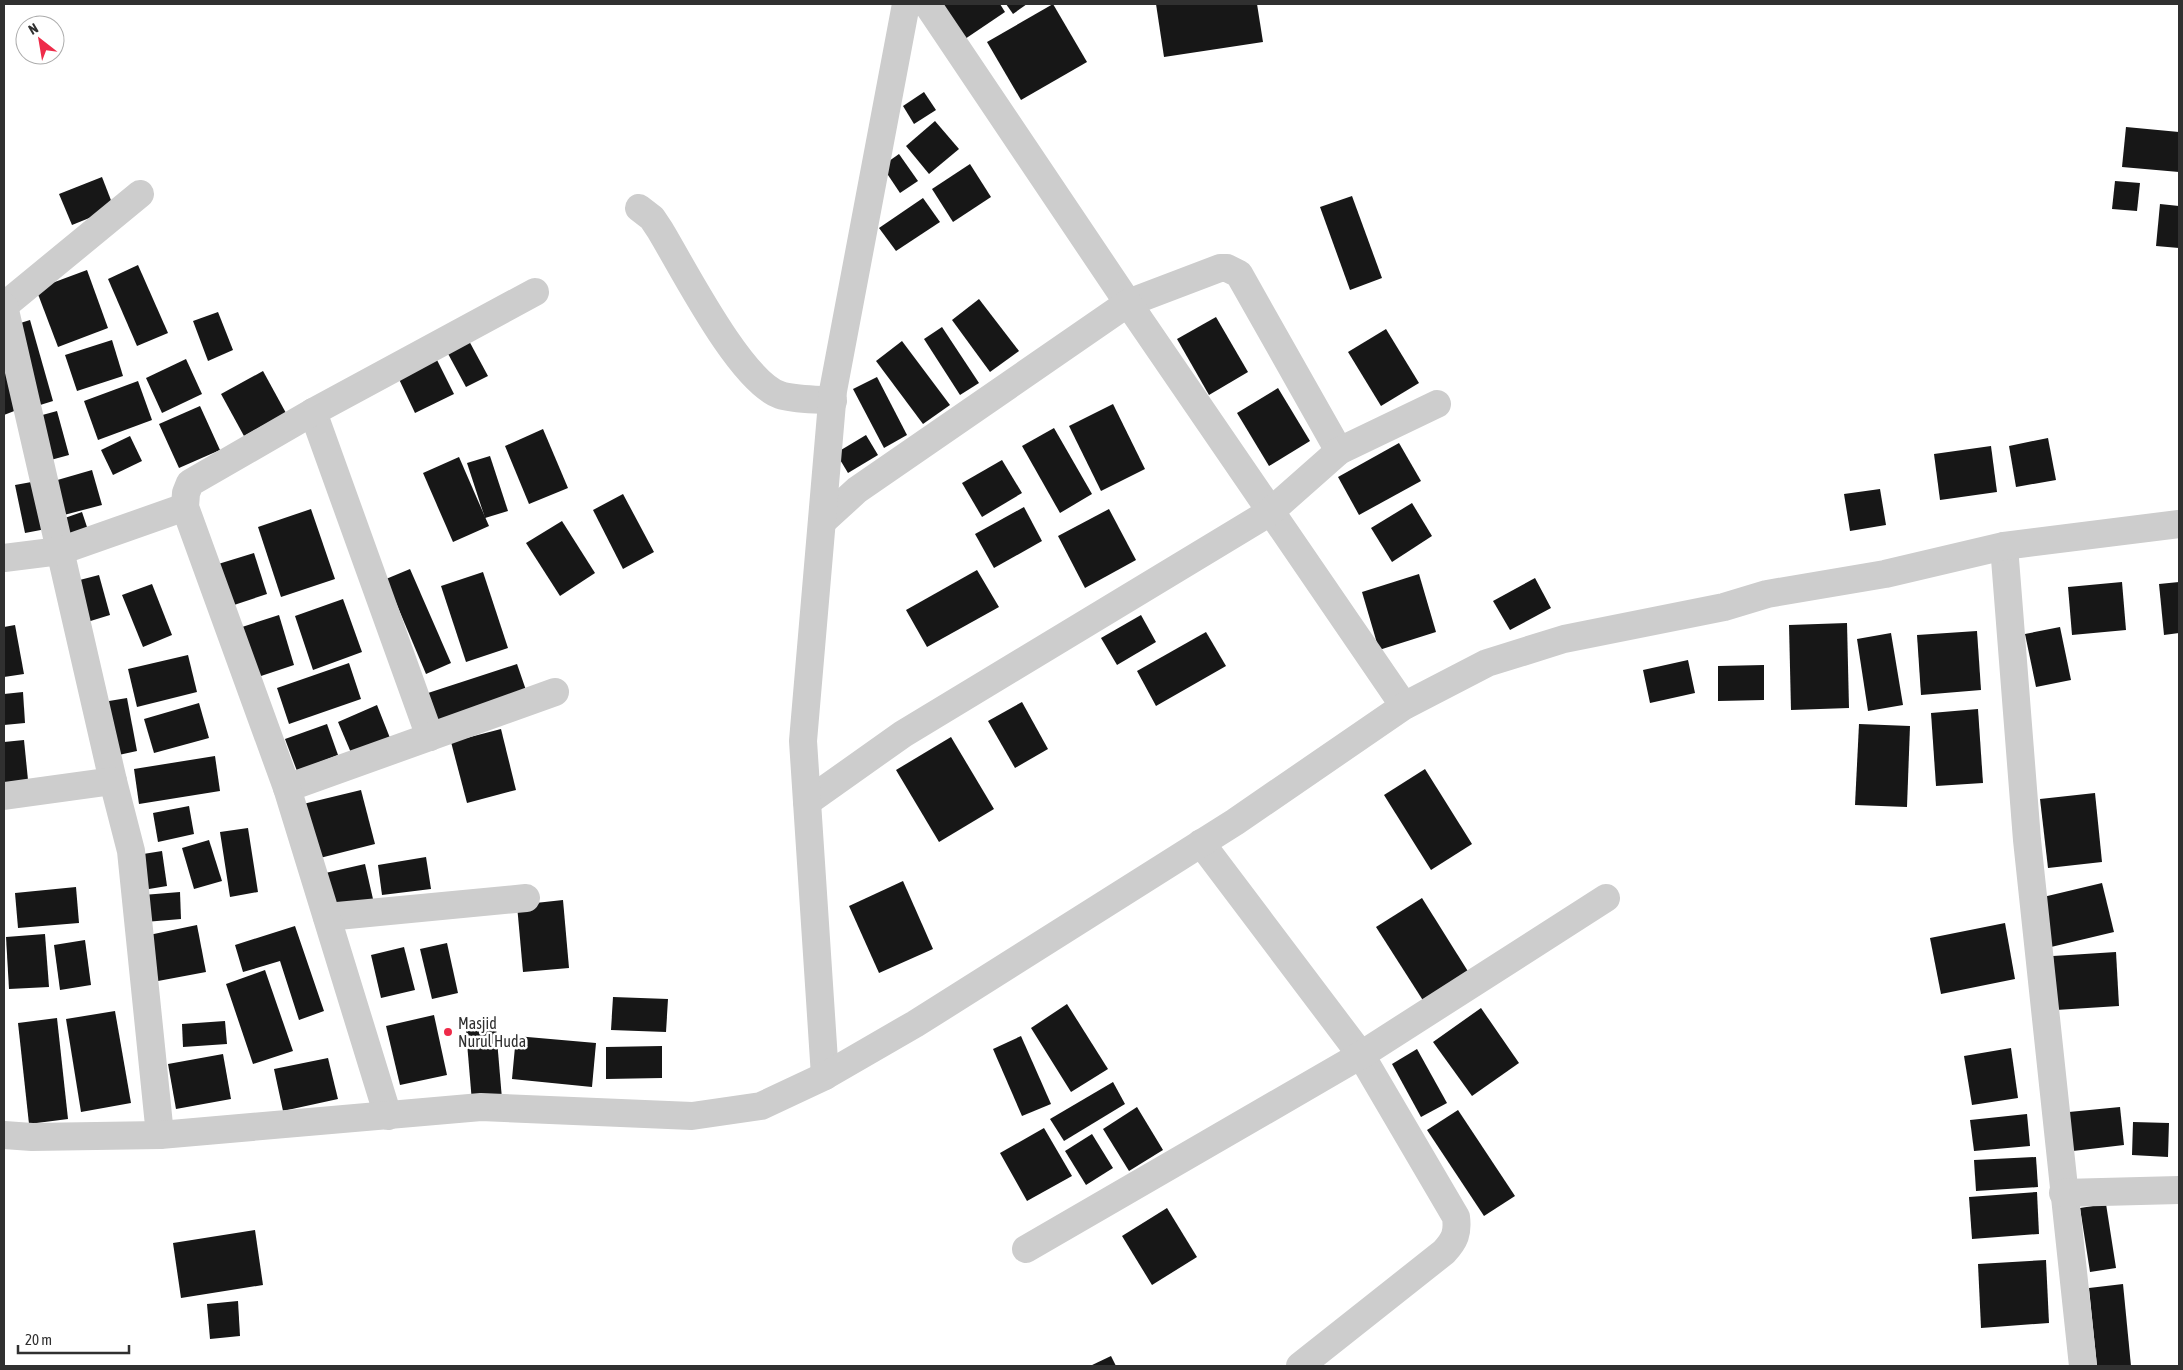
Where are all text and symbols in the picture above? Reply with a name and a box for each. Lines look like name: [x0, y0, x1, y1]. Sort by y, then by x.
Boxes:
north arrow: [15, 15, 65, 65]
text: N: [26, 20, 41, 38]
place label: Masjid Nurul Huda: [458, 1014, 526, 1050]
marker: Masjid Nurul Huda: [442, 1026, 454, 1038]
scale bar: [18, 1322, 129, 1354]
text: 20 m: [25, 1331, 52, 1348]

